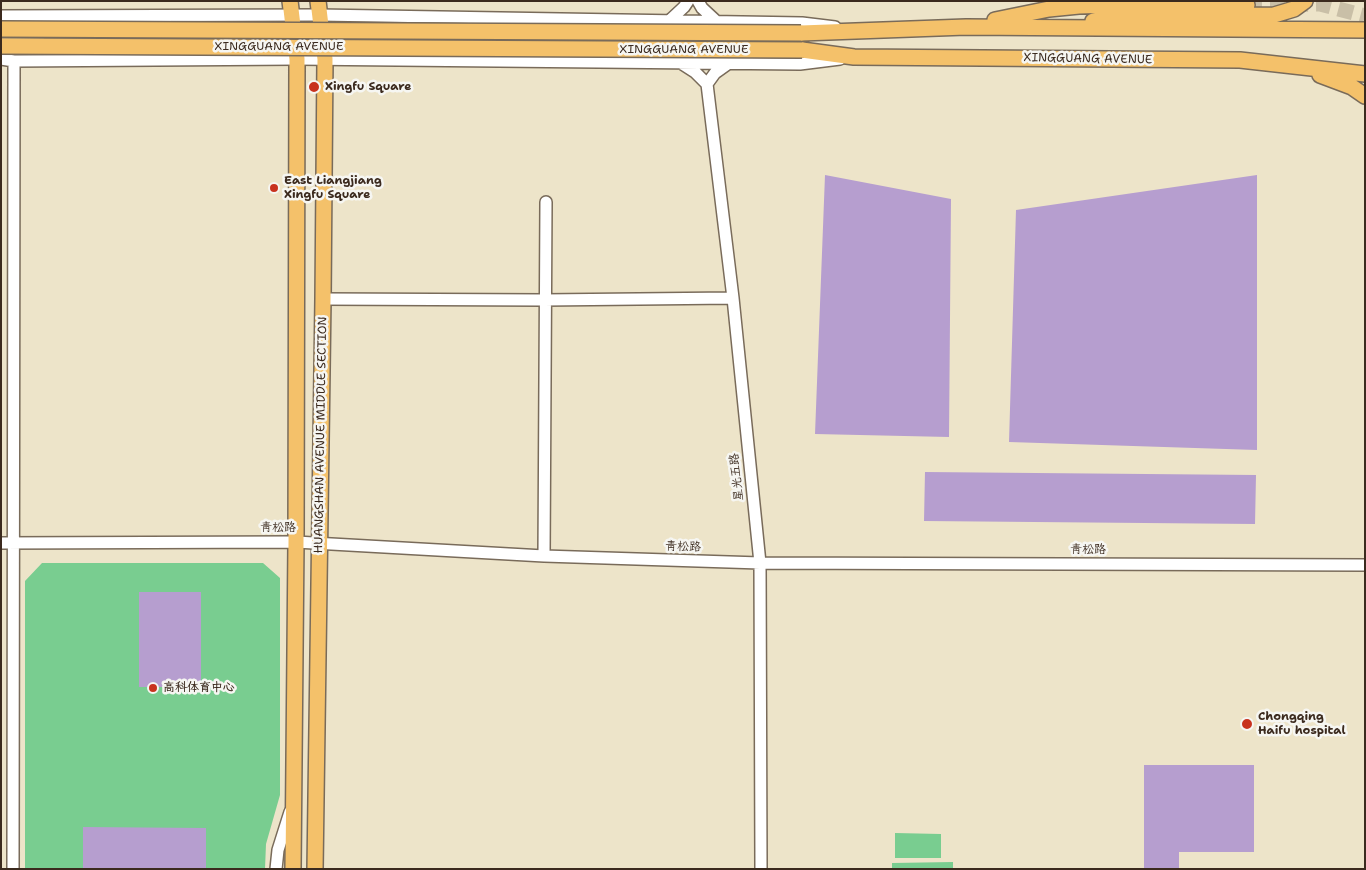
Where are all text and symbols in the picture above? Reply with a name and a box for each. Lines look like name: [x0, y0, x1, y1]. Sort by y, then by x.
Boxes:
street label: XINGGUANG AVENUE: [215, 40, 343, 54]
street label: XINGGUANG AVENUE: [620, 43, 748, 57]
street label: XINGGUANG AVENUE: [1023, 51, 1153, 67]
marker: Xingfu Square: [307, 80, 321, 94]
place label: Xingfu Square: [325, 80, 412, 94]
place label: East Liangjiang Xingfu Square: [284, 174, 382, 202]
marker: East Liangjiang Xingfu Square: [268, 182, 280, 194]
street label: HUANGSHAN AVENUE MIDDLE SECTION: [312, 316, 330, 554]
street label: 星光五路: [727, 452, 747, 502]
street label: 青松路: [260, 521, 296, 535]
street label: 青松路: [665, 539, 701, 555]
street label: 青松路: [1070, 543, 1106, 557]
place label: 高科体育中心: [163, 681, 235, 695]
marker: 高科体育中心: [147, 682, 159, 694]
place label: Chongqing Haifu hospital: [1258, 710, 1346, 738]
marker: Chongqing Haifu hospital: [1240, 717, 1254, 731]

